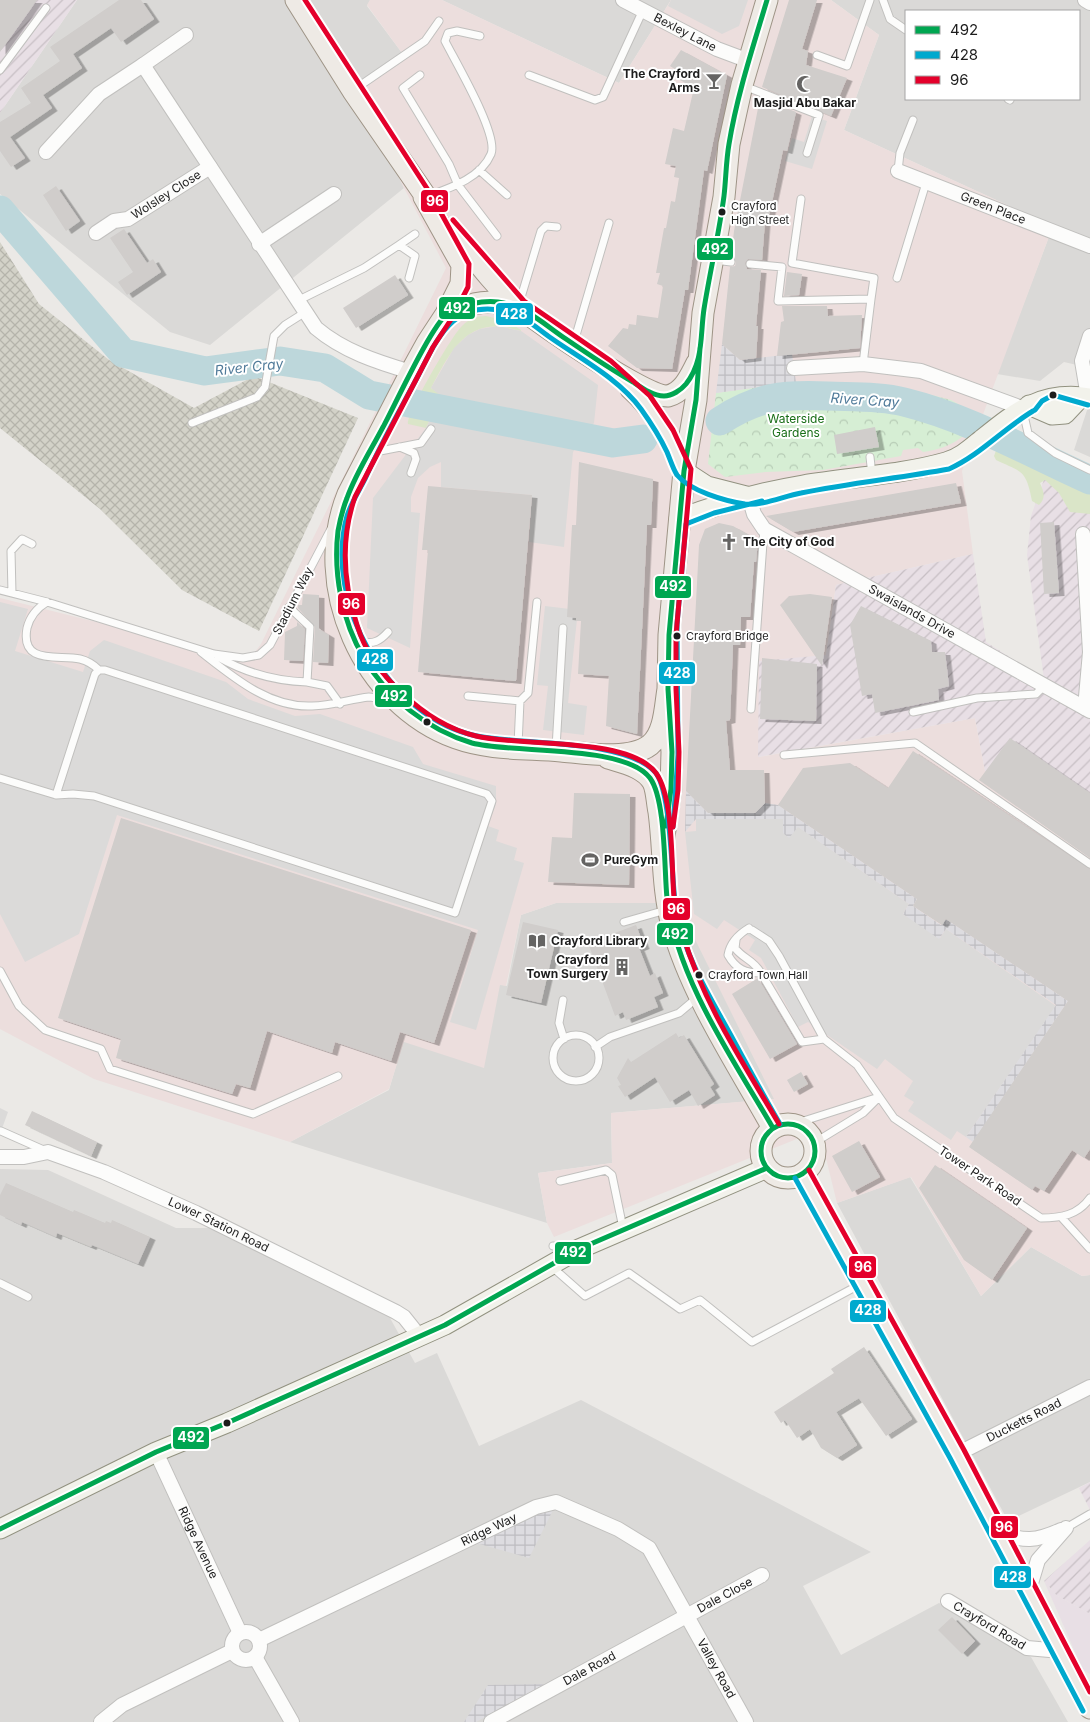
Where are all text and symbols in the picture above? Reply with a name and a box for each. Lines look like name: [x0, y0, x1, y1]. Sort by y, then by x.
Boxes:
street label: Bexley Lane: [651, 9, 719, 54]
legend: [905, 10, 1080, 100]
text: 492: [950, 20, 978, 39]
text: 428: [950, 45, 978, 64]
place label: The Crayford Arms: [623, 66, 700, 95]
text: 96: [950, 70, 969, 89]
bar icon: The Crayford Arms: [704, 71, 724, 91]
mosque icon: Masjid Abu Bakar: [795, 74, 815, 94]
place label: Masjid Abu Bakar: [754, 95, 856, 110]
street label: Wolsley Close: [128, 167, 204, 222]
street label: Green Place: [958, 188, 1028, 227]
line badge: 96: [420, 189, 449, 213]
text: 96: [426, 192, 444, 209]
place label: Crayford High Street: [731, 199, 790, 227]
marker: Crayford High Street: [717, 207, 727, 217]
line badge: 492: [696, 237, 734, 261]
text: 492: [701, 240, 729, 257]
line badge: 492: [438, 296, 476, 320]
text: 492: [443, 299, 471, 316]
line badge: 428: [495, 302, 534, 326]
text: 428: [500, 305, 528, 322]
water label: River Cray: [214, 354, 285, 379]
water label: River Cray: [830, 389, 901, 410]
unlabelled marker: [1048, 390, 1058, 400]
park label: Waterside Gardens: [768, 411, 824, 440]
church icon: The City of God: [719, 532, 739, 552]
place label: The City of God: [743, 534, 834, 549]
street label: Stadium Way: [269, 564, 316, 637]
line badge: 492: [654, 575, 692, 599]
text: 492: [659, 577, 687, 594]
street label: Swaislands Drive: [866, 581, 958, 641]
line badge: 96: [337, 592, 366, 616]
text: 96: [342, 595, 360, 612]
place label: Crayford Bridge: [686, 629, 769, 643]
marker: Crayford Bridge: [672, 631, 682, 641]
line badge: 428: [356, 648, 394, 672]
text: 428: [361, 650, 389, 667]
line badge: 428: [658, 661, 696, 685]
text: 428: [663, 664, 691, 681]
line badge: 492: [374, 684, 413, 708]
text: 492: [380, 687, 408, 704]
unlabelled marker: [422, 717, 432, 727]
sports icon: PureGym: [580, 850, 600, 870]
place label: PureGym: [604, 852, 658, 867]
line badge: 96: [662, 897, 691, 921]
text: 96: [667, 900, 685, 917]
line badge: 492: [656, 922, 694, 946]
text: 492: [661, 925, 689, 942]
library icon: Crayford Library: [527, 931, 547, 951]
place label: Crayford Library: [551, 933, 648, 948]
place label: Crayford Town Surgery: [526, 952, 609, 981]
building icon: Crayford Town Surgery: [612, 957, 632, 977]
place label: Crayford Town Hall: [708, 968, 808, 982]
marker: Crayford Town Hall: [694, 970, 704, 980]
street label: Tower Park Road: [936, 1142, 1024, 1209]
street label: Lower Station Road: [166, 1194, 272, 1255]
line badge: 492: [554, 1241, 592, 1265]
text: 492: [559, 1243, 587, 1260]
line badge: 96: [848, 1255, 877, 1279]
text: 96: [854, 1258, 872, 1275]
line badge: 428: [849, 1299, 887, 1323]
text: 428: [854, 1301, 882, 1318]
street label: Ducketts Road: [984, 1395, 1064, 1445]
unlabelled marker: [222, 1418, 232, 1428]
line badge: 492: [172, 1426, 210, 1450]
text: 492: [177, 1428, 205, 1445]
street label: Ridge Avenue: [175, 1504, 222, 1581]
street label: Ridge Way: [458, 1509, 519, 1549]
line badge: 96: [990, 1515, 1019, 1539]
text: 96: [995, 1518, 1013, 1535]
line badge: 428: [993, 1565, 1032, 1589]
text: 428: [999, 1568, 1027, 1585]
street label: Dale Close: [694, 1574, 755, 1616]
street label: Crayford Road: [950, 1598, 1029, 1653]
street label: Valley Road: [694, 1636, 739, 1701]
street label: Dale Road: [560, 1648, 618, 1689]

